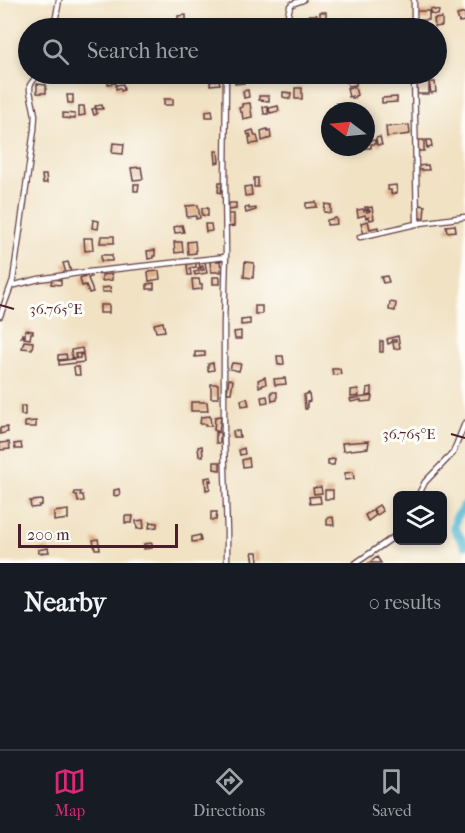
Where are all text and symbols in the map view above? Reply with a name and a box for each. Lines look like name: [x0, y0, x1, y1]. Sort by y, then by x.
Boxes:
search box: [18, 18, 447, 84]
icon: search: [39, 35, 72, 68]
text: Search here: [87, 38, 199, 64]
north arrow: [321, 102, 375, 156]
text: 36.765°E: [30, 300, 82, 318]
text: 36.765°E: [383, 425, 435, 443]
map controls: [393, 491, 447, 545]
button: layers: [393, 491, 447, 545]
scale bar: [18, 521, 178, 548]
text: 200 m: [27, 525, 70, 544]
text: Nearby: [24, 587, 106, 618]
text: 0 results: [369, 591, 441, 614]
tab: Map: [53, 765, 86, 820]
tab: Directions: [193, 765, 265, 820]
tab: Saved: [372, 765, 412, 820]

